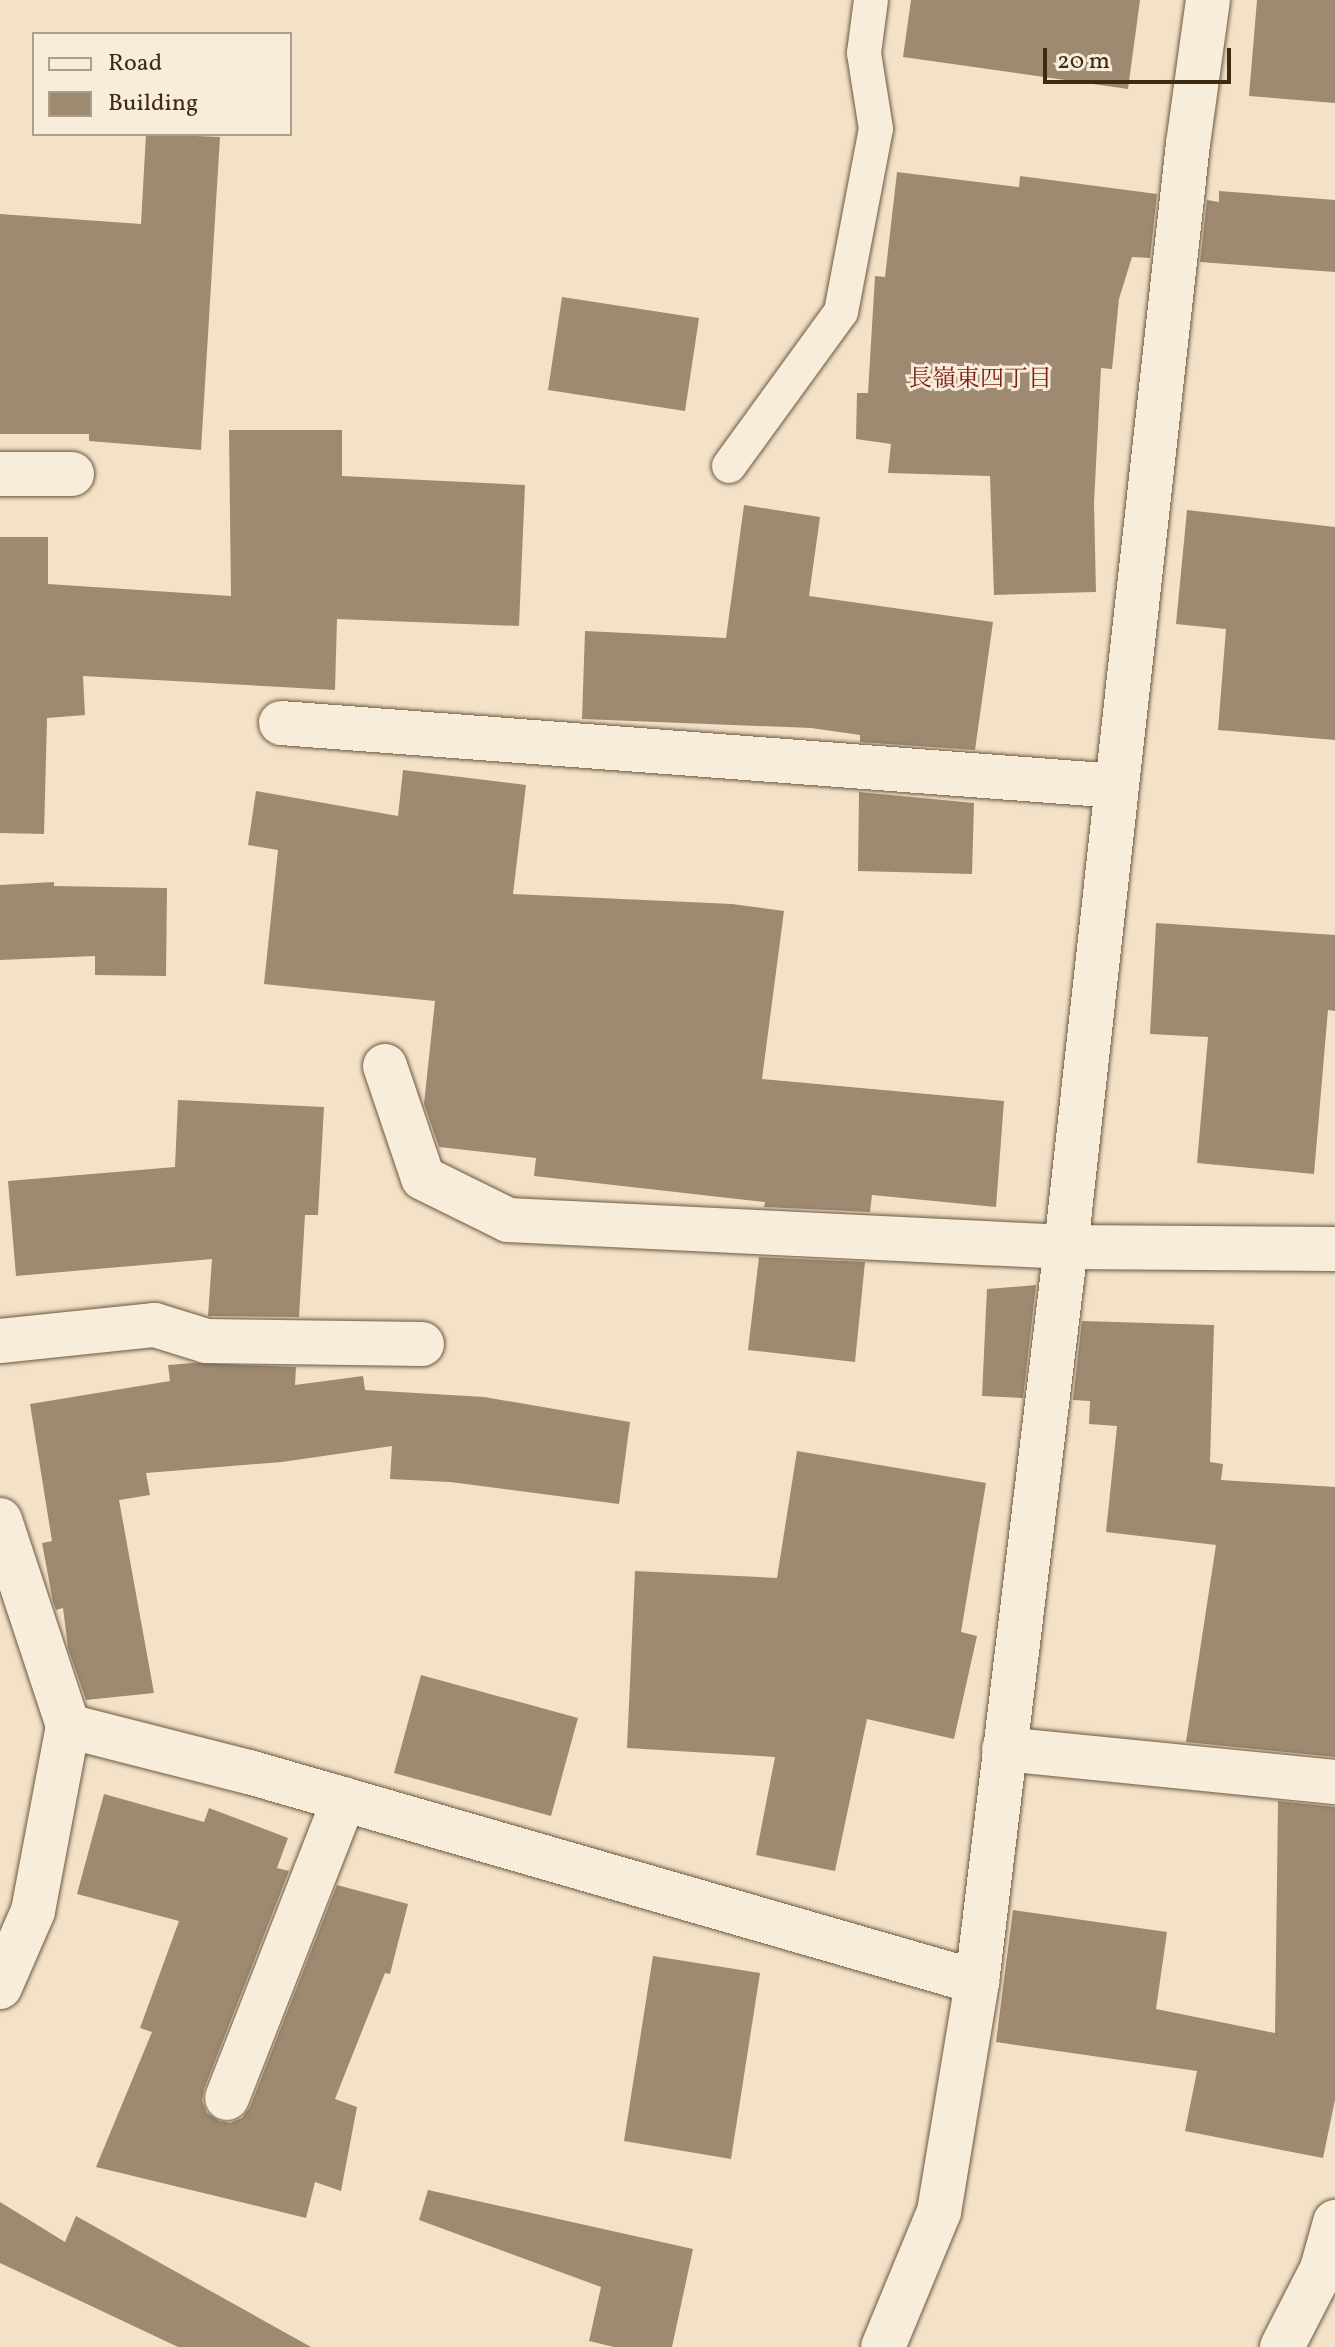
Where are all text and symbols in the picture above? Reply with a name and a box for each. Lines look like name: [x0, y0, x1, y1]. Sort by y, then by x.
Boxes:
legend: [32, 32, 292, 136]
scale bar: [1047, 32, 1235, 82]
text: 20 m: [1057, 45, 1110, 79]
text: Road: [108, 47, 162, 81]
text: Building: [108, 87, 198, 121]
district label: 長嶺東四丁目: [908, 367, 1052, 395]

